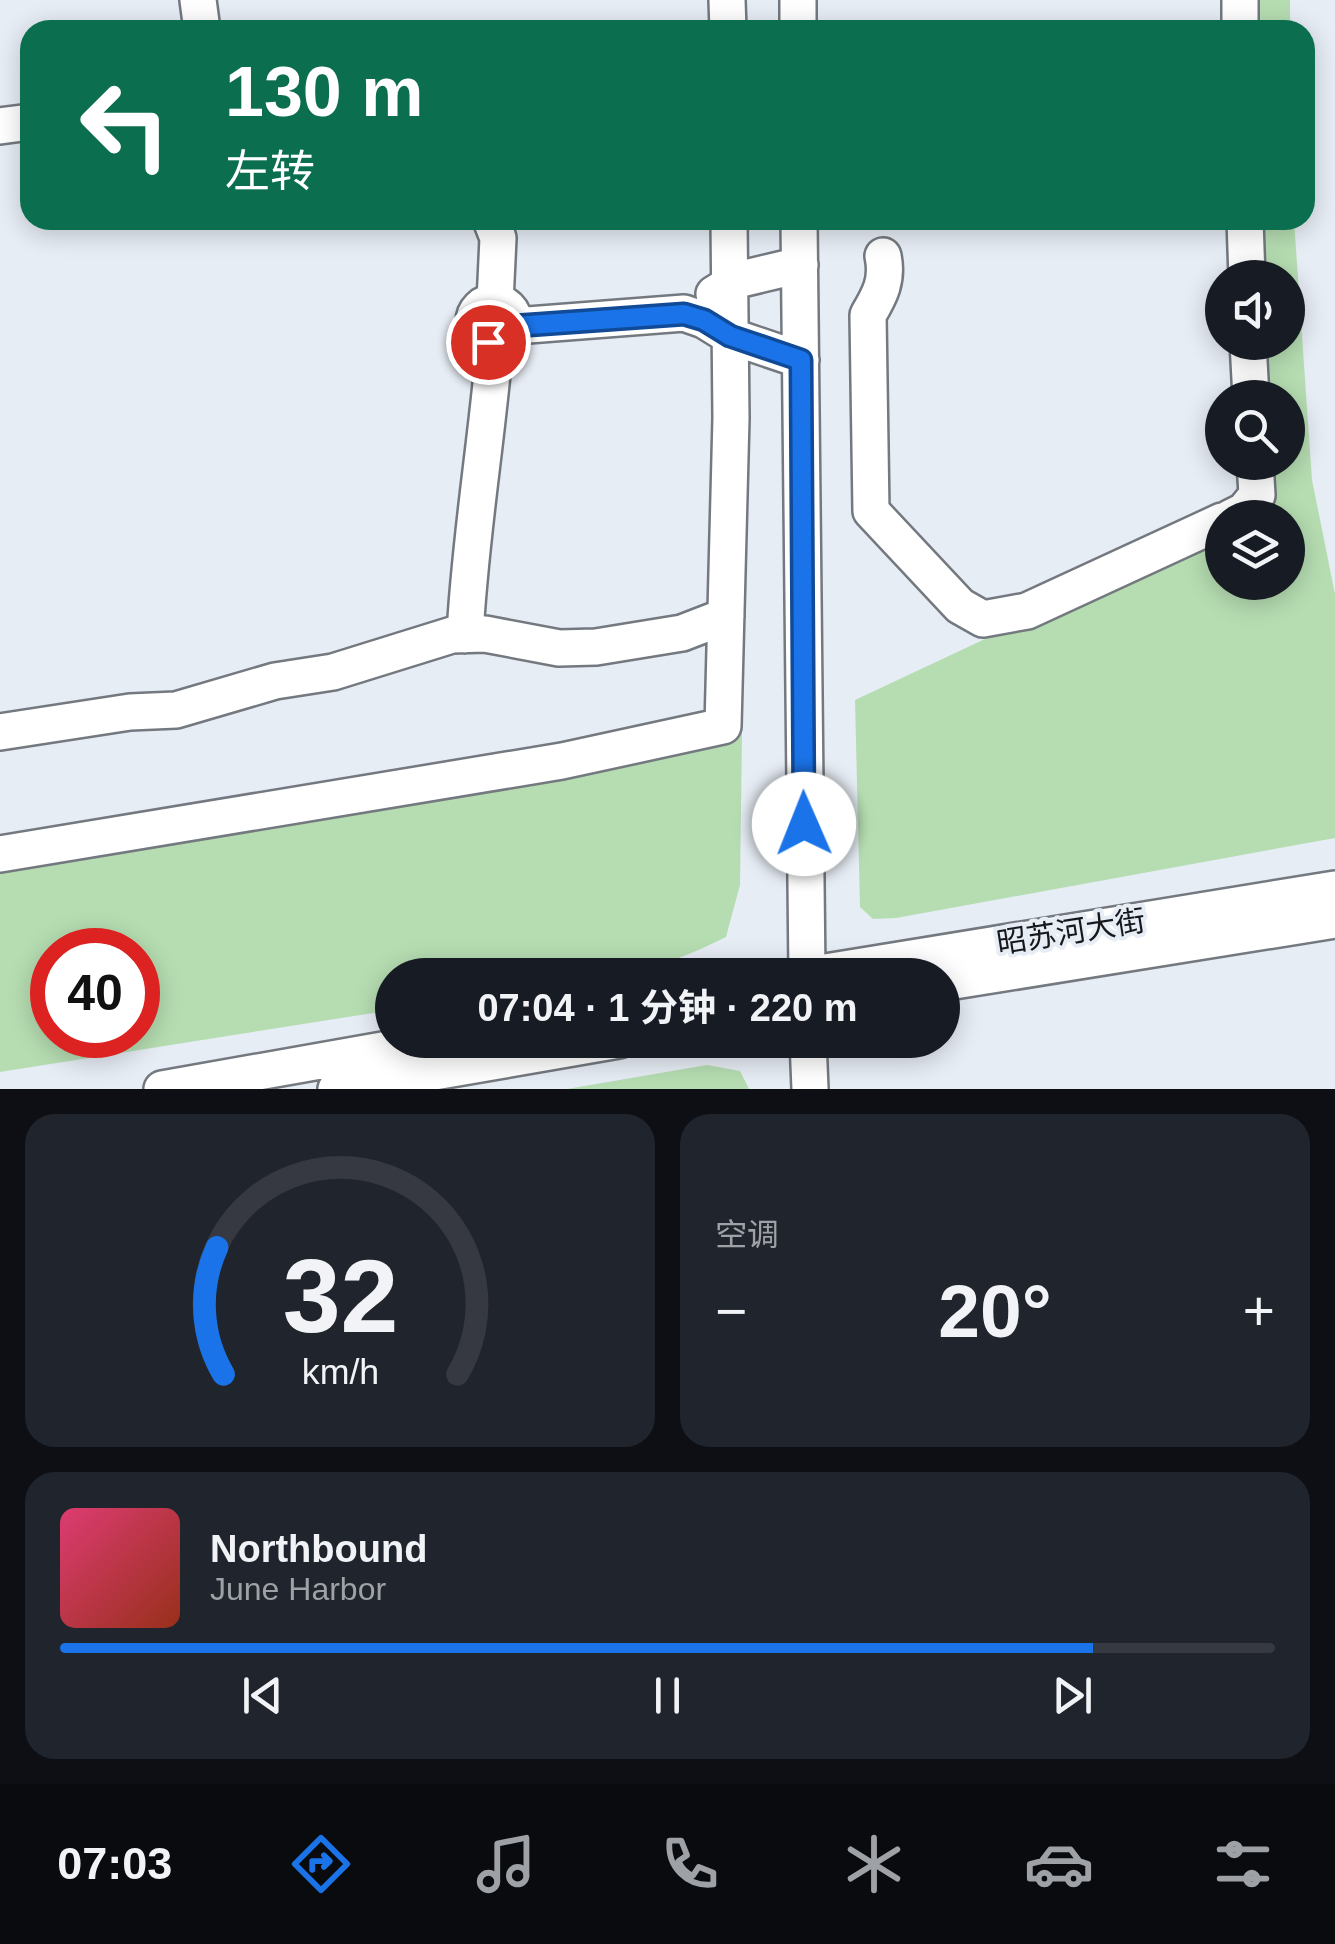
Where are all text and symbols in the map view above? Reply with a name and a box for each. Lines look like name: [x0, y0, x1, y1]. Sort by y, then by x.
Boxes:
text: 130 m: [225, 53, 423, 131]
icon: left: [60, 60, 190, 190]
text: 左转: [225, 146, 315, 197]
map controls: [1205, 260, 1305, 600]
button: sound: [1205, 260, 1305, 360]
pin: [446, 300, 531, 385]
icon: arrive: [461, 315, 516, 370]
button: search: [1205, 380, 1305, 480]
button: layers: [1205, 500, 1305, 600]
position arrow: [752, 772, 856, 876]
street label: 昭苏河大街: [994, 903, 1148, 960]
speed limit sign: 40: [30, 928, 160, 1058]
text: 07:04 · 1 分钟 · 220 m: [477, 987, 858, 1029]
text: 空调: [715, 1217, 779, 1253]
text: 32: [282, 1238, 398, 1354]
text: 20°: [938, 1269, 1052, 1353]
text: −: [715, 1280, 747, 1342]
text: +: [1243, 1280, 1275, 1342]
text: km/h: [301, 1352, 379, 1392]
text: Northbound: [210, 1528, 427, 1570]
text: June Harbor: [210, 1571, 386, 1607]
icon: previous: [235, 1668, 290, 1723]
icon: pause: [640, 1668, 695, 1723]
icon: next: [1045, 1668, 1100, 1723]
icon: directions: [286, 1829, 356, 1899]
icon: music: [471, 1829, 541, 1899]
icon: phone: [655, 1829, 725, 1899]
icon: climate: [839, 1829, 909, 1899]
icon: car: [1024, 1829, 1094, 1899]
icon: filters: [1208, 1829, 1278, 1899]
text: 07:03: [57, 1838, 172, 1889]

